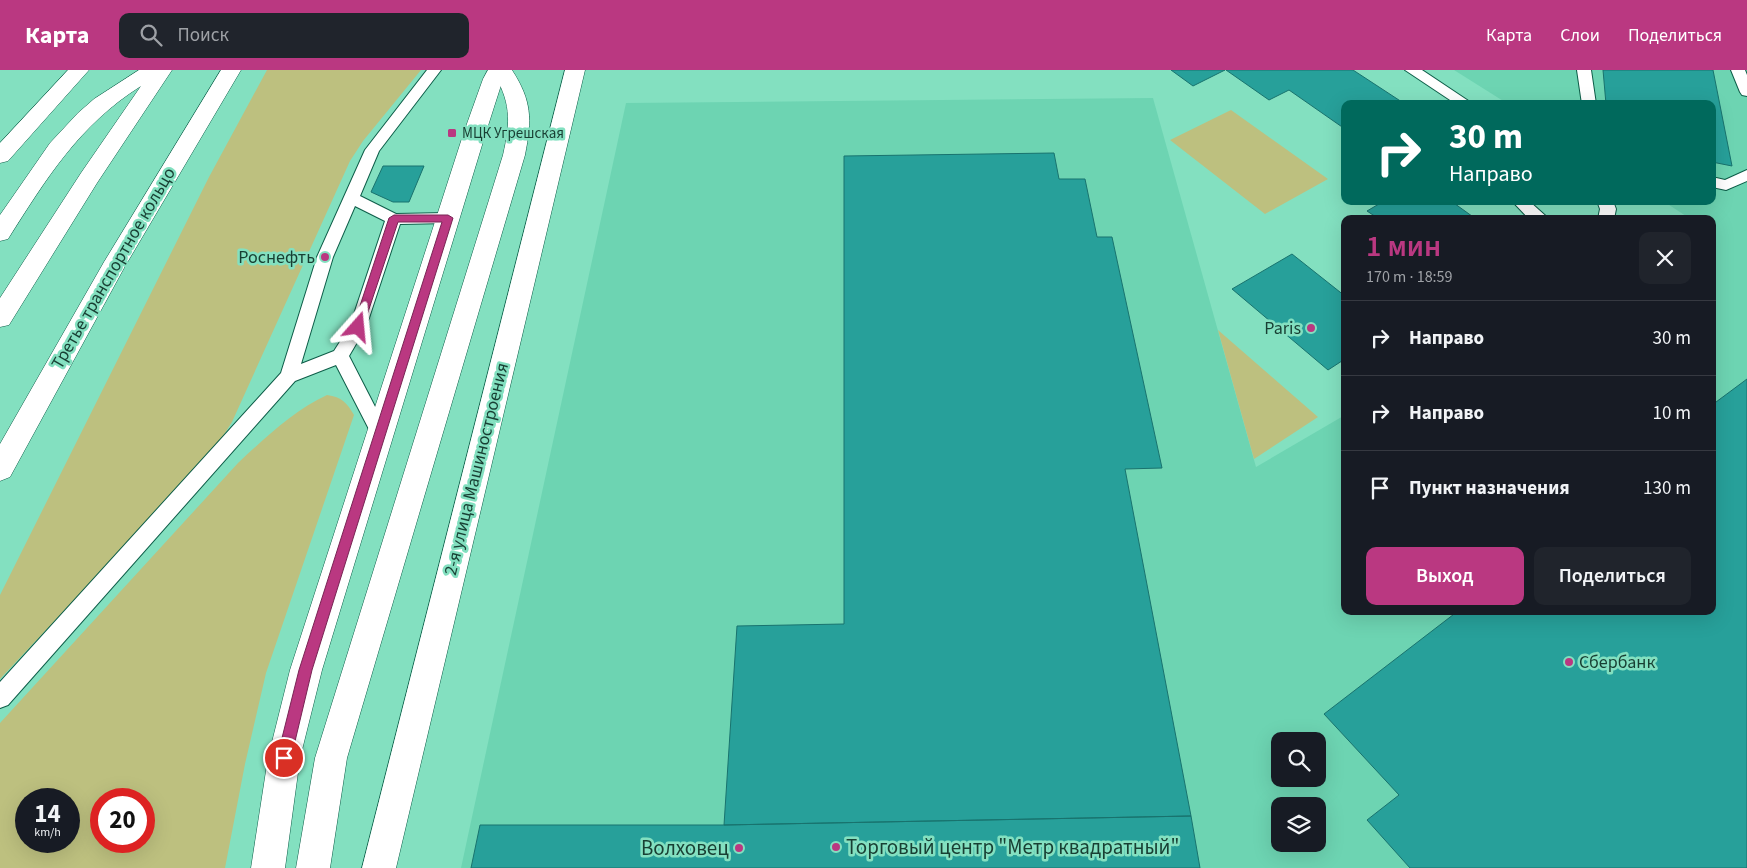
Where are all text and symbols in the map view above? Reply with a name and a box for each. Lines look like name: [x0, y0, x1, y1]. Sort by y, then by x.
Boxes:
search box: [119, 13, 469, 58]
text: Карта: [25, 18, 89, 53]
icon: search: [137, 21, 165, 49]
text: Поиск: [177, 22, 229, 49]
text: Карта: [1486, 23, 1532, 48]
text: Слои: [1560, 23, 1600, 48]
text: Поделиться: [1628, 23, 1722, 48]
text: 30 m: [1449, 112, 1523, 162]
icon: right: [1366, 120, 1431, 185]
place label: МЦК Угрешская: [462, 123, 564, 144]
marker: МЦК Угрешская: [446, 127, 458, 139]
text: Направо: [1449, 158, 1533, 190]
street label: Третье транспортное кольцо: [45, 163, 182, 374]
text: 1 мин: [1366, 225, 1441, 268]
button: close: [1639, 232, 1691, 284]
place label: Роснефть: [238, 245, 315, 270]
marker: Роснефть: [319, 251, 331, 263]
text: 170 m · 18:59: [1366, 266, 1453, 288]
position arrow: [331, 300, 383, 352]
place label: Paris: [1264, 316, 1301, 341]
marker: Paris: [1305, 322, 1317, 334]
icon: right: [1366, 324, 1394, 352]
text: Направо: [1409, 325, 1484, 352]
text: 30 m: [1653, 325, 1691, 352]
street label: 2-я улица Машиностроения: [438, 360, 515, 578]
icon: right: [1366, 399, 1394, 427]
text: Направо: [1409, 400, 1484, 427]
text: 10 m: [1653, 400, 1691, 427]
icon: arrive: [1366, 474, 1394, 502]
text: Пункт назначения: [1409, 475, 1570, 502]
text: 130 m: [1643, 475, 1691, 502]
button: Выход: [1366, 547, 1524, 605]
button: Поделиться: [1534, 547, 1691, 605]
place label: Сбербанк: [1579, 650, 1655, 675]
marker: Сбербанк: [1563, 656, 1575, 668]
map controls: [1271, 732, 1326, 852]
button: search: [1271, 732, 1326, 787]
pin: [263, 737, 305, 779]
icon: arrive: [270, 744, 298, 772]
speed limit sign: 20: [90, 788, 155, 853]
text: 14: [34, 796, 61, 832]
button: layers: [1271, 797, 1326, 852]
text: km/h: [34, 824, 61, 841]
place label: Торговый центр "Метр квадратный": [846, 832, 1179, 862]
place label: Волховец: [641, 833, 729, 863]
marker: Торговый центр "Метр квадратный": [830, 841, 842, 853]
marker: Волховец: [733, 842, 745, 854]

